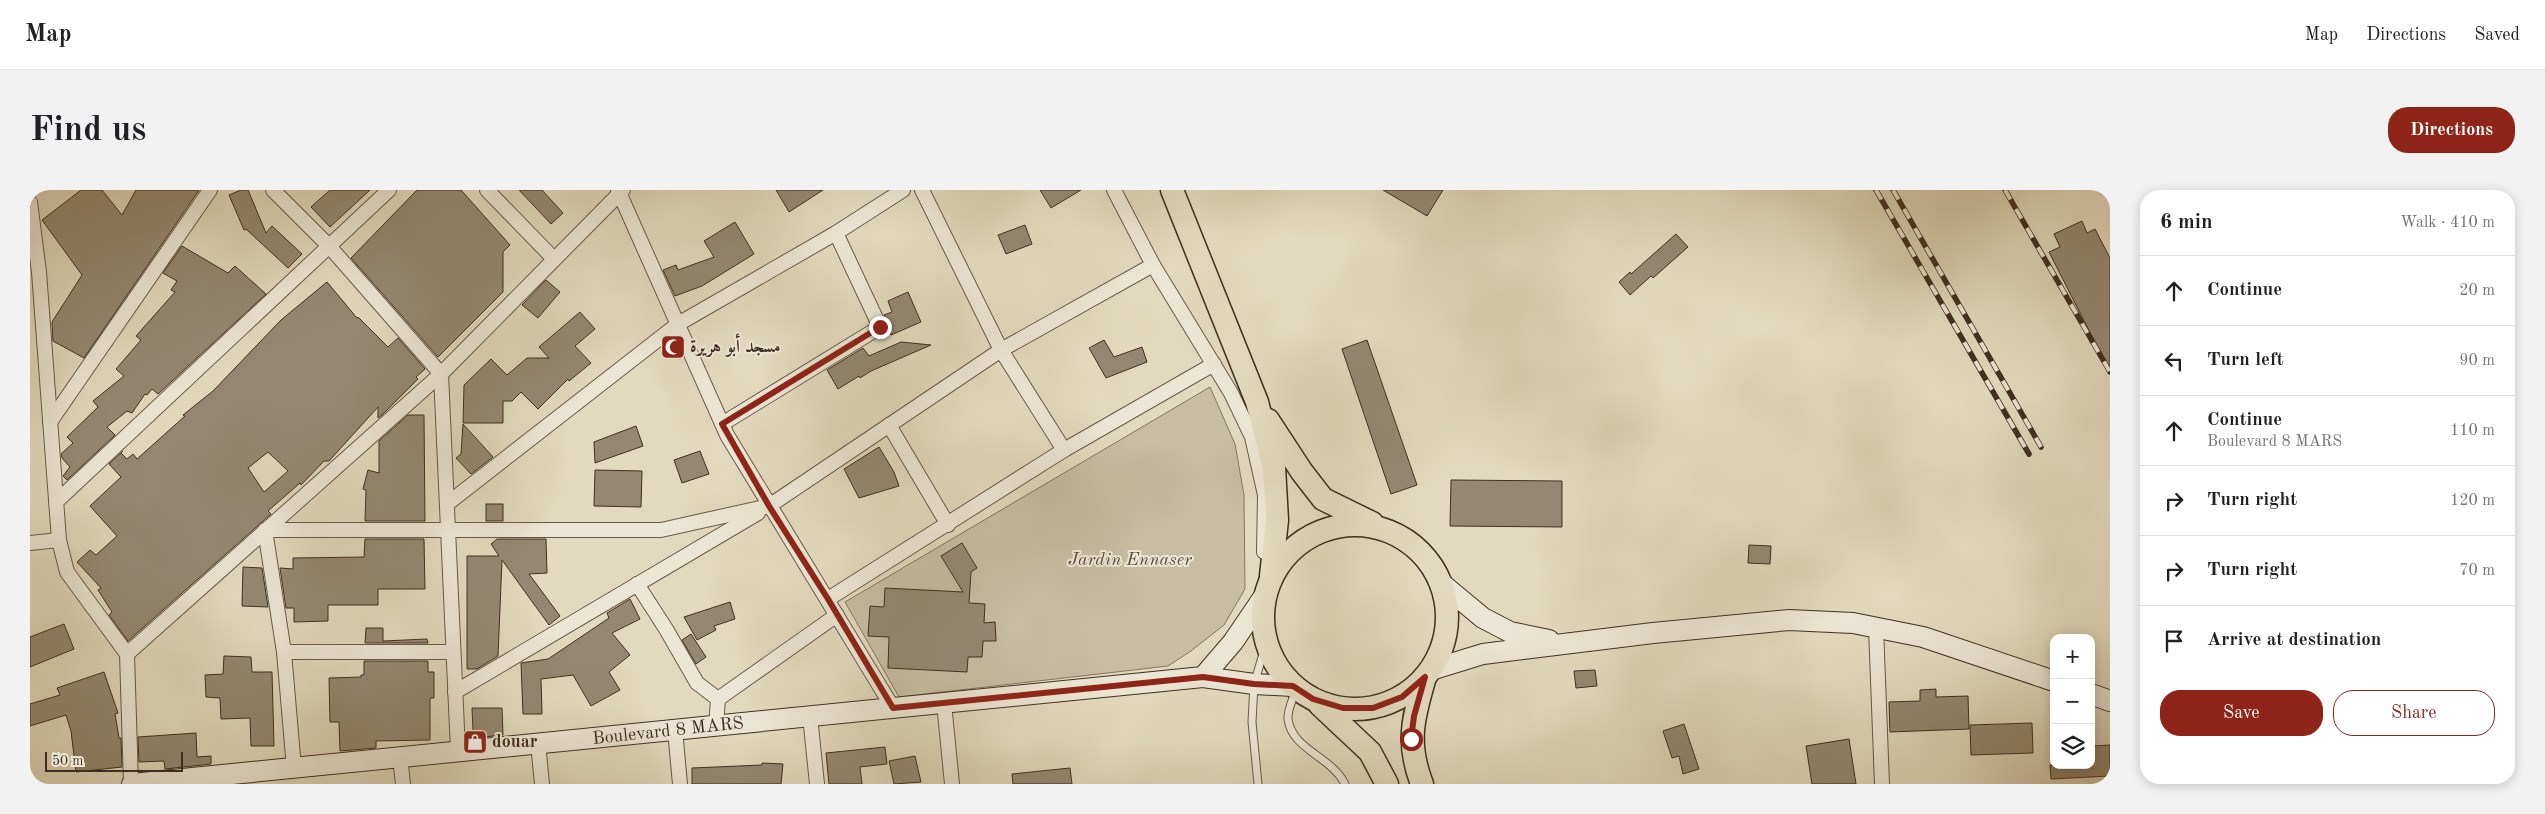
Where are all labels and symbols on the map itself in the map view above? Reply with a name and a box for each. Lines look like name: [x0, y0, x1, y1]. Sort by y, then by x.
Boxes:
route end: [869, 316, 892, 339]
place label: مسجد أبو هريرة: [690, 333, 780, 358]
mosque icon: مسجد أبو هريرة: [660, 334, 686, 360]
park label: Jardin Ennaser: [1068, 551, 1193, 569]
street label: Boulevard 8 MARS: [591, 714, 745, 748]
route start: [1400, 728, 1423, 751]
shop icon: douar: [462, 729, 488, 755]
place label: douar: [492, 733, 538, 751]
scale bar: [45, 749, 182, 772]

